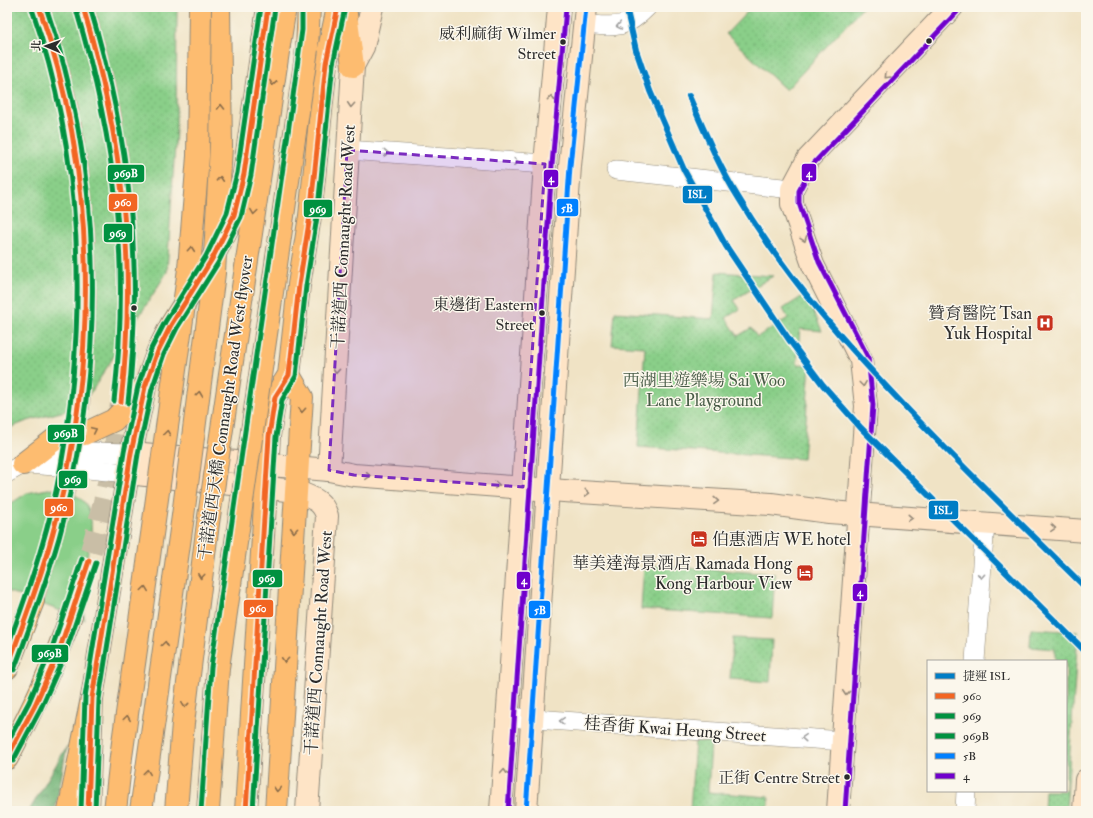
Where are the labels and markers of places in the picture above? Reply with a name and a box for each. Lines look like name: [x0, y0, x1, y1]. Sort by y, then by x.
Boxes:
place label: 威利麻街 Wilmer Street: [439, 24, 556, 64]
unlabelled marker: [924, 36, 934, 46]
marker: 威利麻街 Wilmer Street: [558, 37, 568, 47]
place label: 東邊街 Eastern Street: [433, 295, 534, 335]
unlabelled marker: [129, 303, 139, 313]
place label: 贊育醫院 Tsan Yuk Hospital: [928, 303, 1033, 345]
marker: 東邊街 Eastern Street: [537, 308, 547, 318]
hospital icon: 贊育醫院 Tsan Yuk Hospital: [1035, 313, 1055, 333]
hotel icon: 伯惠酒店 WE hotel: [689, 529, 709, 549]
place label: 伯惠酒店 WE hotel: [712, 529, 851, 550]
place label: 華美達海景酒店 Ramada Hong Kong Harbour View: [572, 553, 793, 594]
hotel icon: 華美達海景酒店 Ramada Hong Kong Harbour View: [795, 563, 815, 583]
place label: 正街 Centre Street: [718, 768, 840, 788]
marker: 正街 Centre Street: [842, 772, 852, 782]

